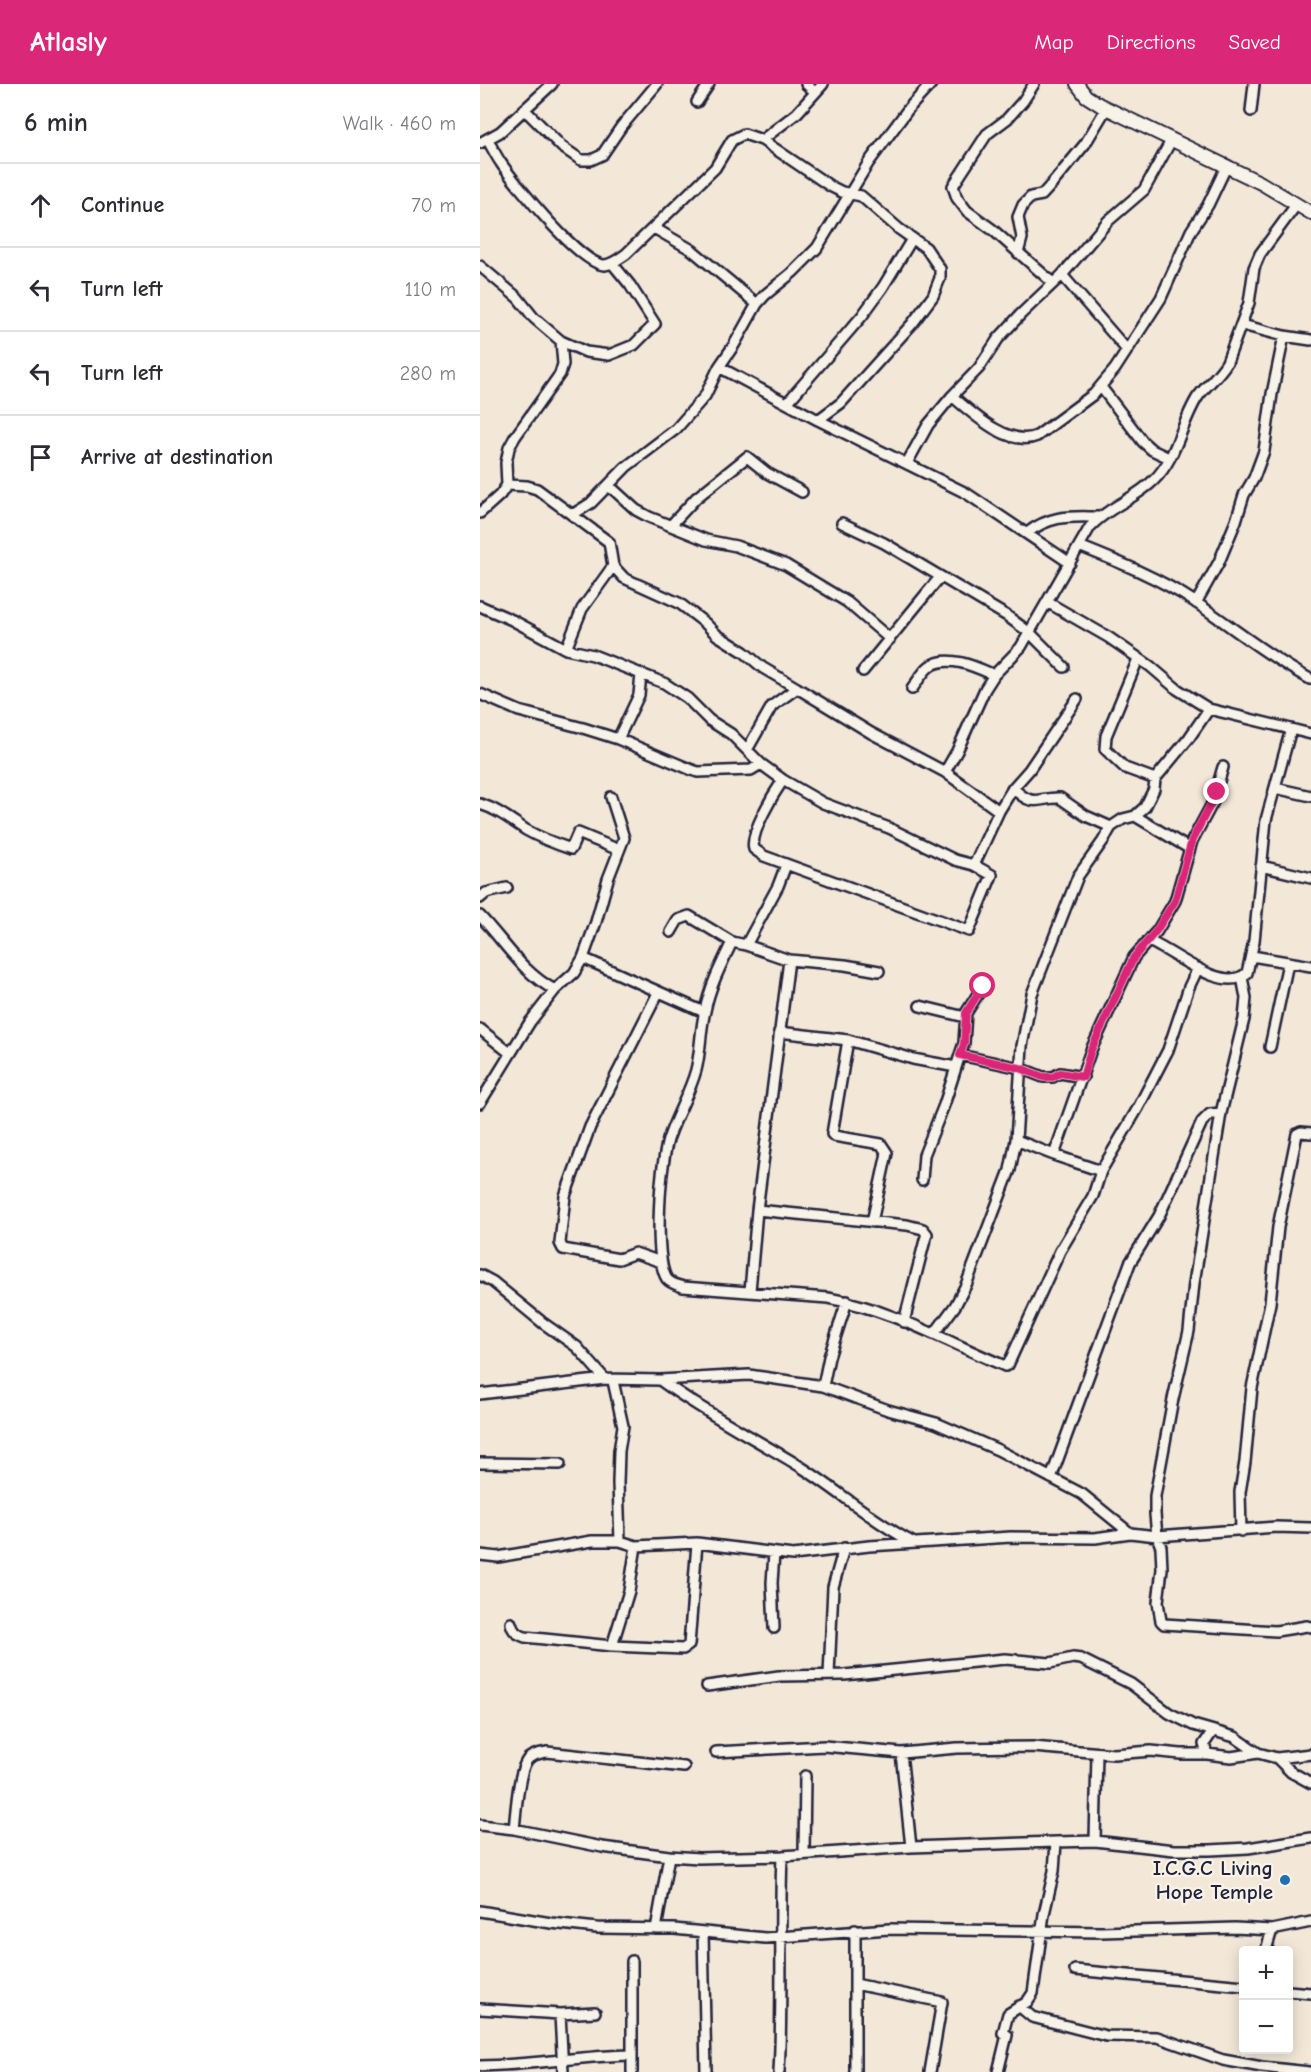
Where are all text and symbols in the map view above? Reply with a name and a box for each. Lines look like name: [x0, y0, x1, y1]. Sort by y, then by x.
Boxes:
text: Atlasly: [30, 26, 107, 58]
text: Map: [1034, 30, 1074, 54]
text: Directions: [1107, 30, 1196, 54]
text: Saved: [1229, 30, 1281, 54]
text: 6 min: [24, 108, 88, 138]
text: Walk · 460 m: [343, 112, 456, 135]
icon: ahead: [24, 189, 57, 222]
text: Continue: [81, 192, 164, 218]
text: 70 m: [411, 194, 456, 217]
icon: left: [24, 273, 57, 306]
text: Turn left: [81, 276, 163, 302]
text: 110 m: [405, 278, 456, 301]
icon: left: [24, 357, 57, 390]
text: Turn left: [81, 360, 163, 386]
text: 280 m: [400, 362, 456, 385]
icon: arrive: [24, 441, 57, 474]
text: Arrive at destination: [81, 444, 273, 470]
route end: [1203, 778, 1229, 804]
route start: [969, 972, 995, 998]
place label: I.C.G.C Living Hope Temple: [1153, 1856, 1273, 1904]
marker: I.C.G.C Living Hope Temple: [1278, 1873, 1292, 1887]
map controls: [1239, 1946, 1293, 2054]
button: +: [1239, 1946, 1293, 2000]
button: −: [1239, 2000, 1293, 2054]

